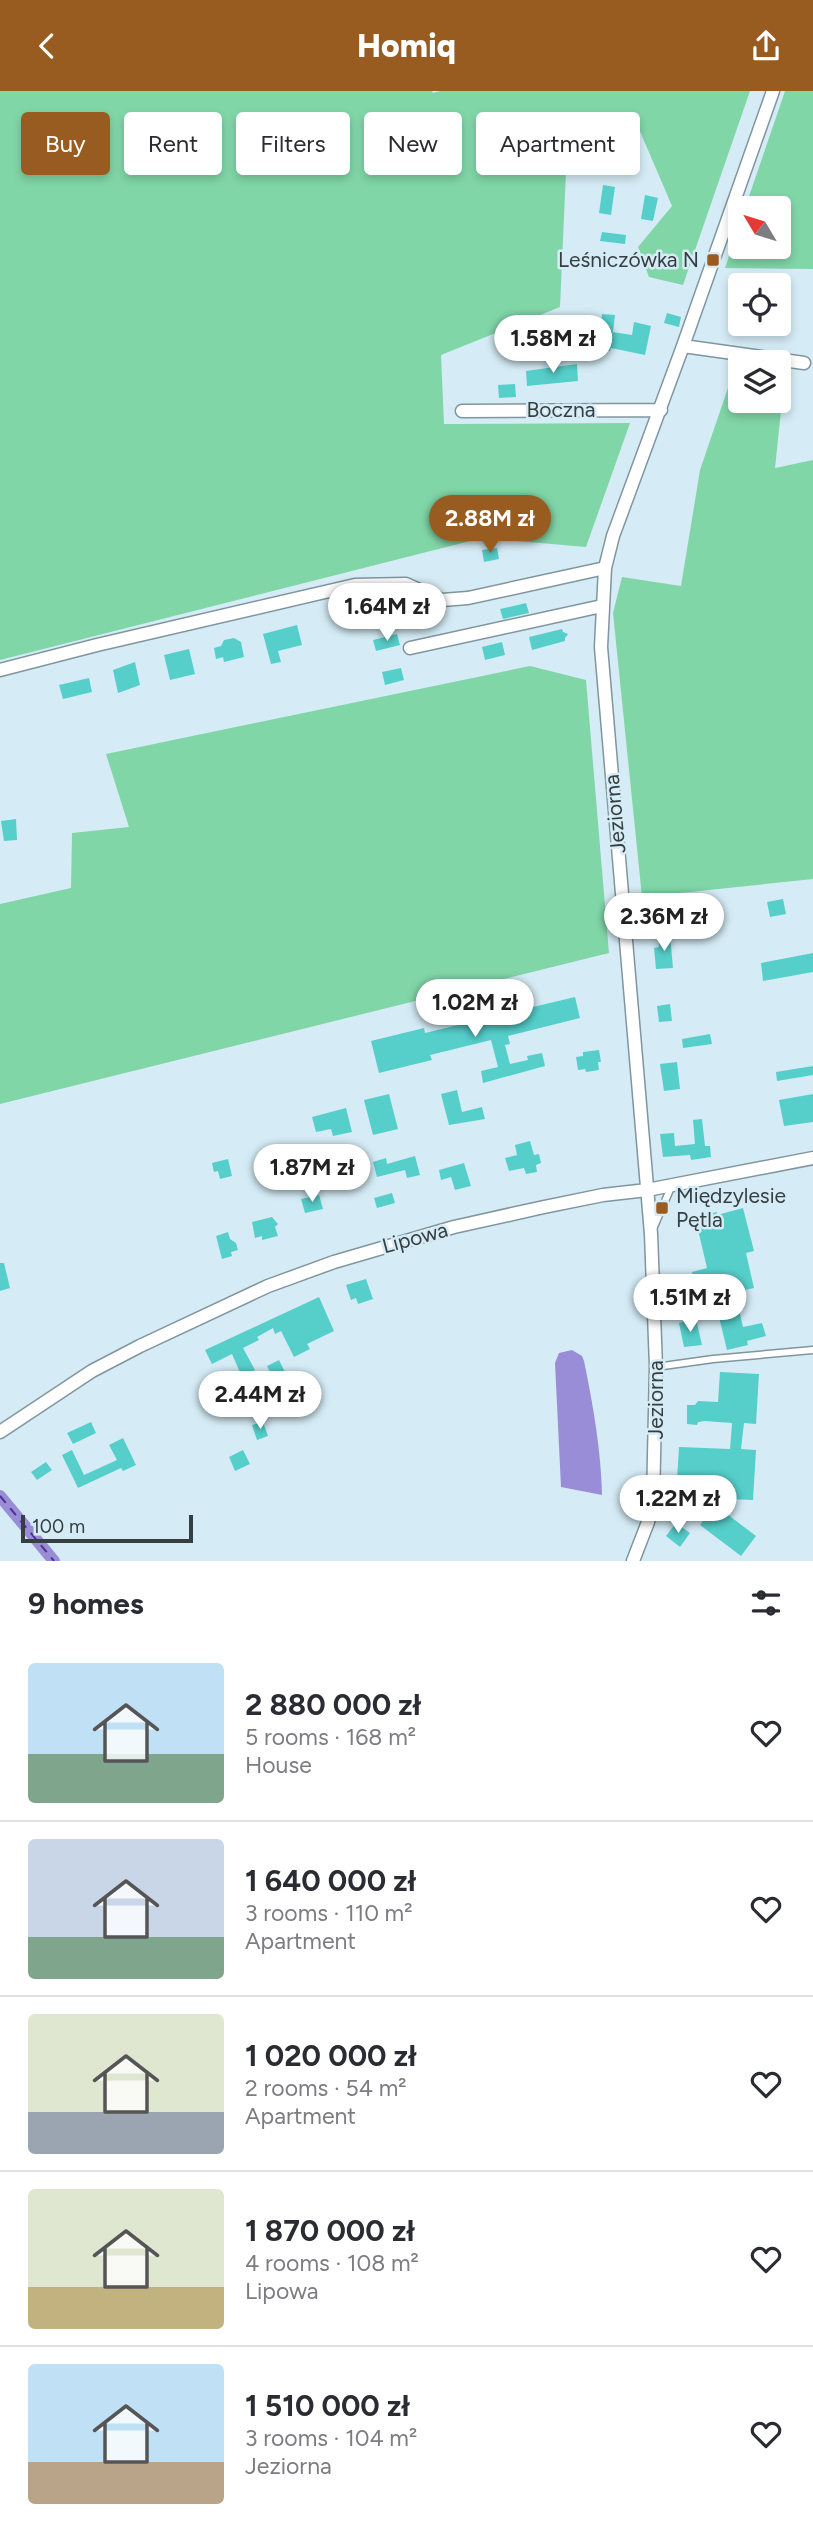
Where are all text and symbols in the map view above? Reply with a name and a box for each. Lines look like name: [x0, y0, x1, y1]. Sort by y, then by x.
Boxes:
icon: back: [28, 27, 66, 65]
text: Homiq: [357, 27, 456, 65]
icon: share: [747, 27, 785, 65]
chip: Buy: [21, 112, 110, 175]
chip: Rent: [124, 112, 222, 175]
chip: Filters: [236, 112, 350, 175]
chip: New: [364, 112, 462, 175]
chip: Apartment: [476, 112, 640, 175]
north arrow: [728, 196, 791, 259]
map controls: [728, 196, 791, 413]
place label: Leśniczówka N: [558, 247, 699, 272]
marker: Leśniczówka N: [705, 252, 721, 268]
button: locate: [728, 273, 791, 336]
pin: 1.58M zł: [481, 315, 625, 375]
text: 1.58M zł: [510, 324, 596, 352]
button: layers: [728, 350, 791, 413]
street label: Boczna: [526, 397, 596, 422]
pin: 2.88M zł: [418, 496, 562, 555]
text: 2.88M zł: [445, 504, 535, 532]
pin: 1.64M zł: [315, 583, 459, 643]
text: 1.64M zł: [344, 592, 430, 620]
street label: Jeziorna: [599, 774, 630, 855]
pin: 2.36M zł: [592, 893, 736, 953]
text: 2.36M zł: [620, 902, 708, 930]
pin: 1.02M zł: [403, 979, 547, 1039]
text: 1.02M zł: [432, 988, 518, 1016]
pin: 1.87M zł: [240, 1145, 384, 1204]
text: 1.87M zł: [269, 1153, 355, 1181]
place label: Międzylesie Pętla: [676, 1183, 786, 1232]
marker: Międzylesie Pętla: [654, 1200, 670, 1216]
street label: Lipowa: [379, 1217, 450, 1258]
pin: 1.51M zł: [618, 1275, 762, 1334]
text: 1.51M zł: [649, 1283, 731, 1311]
street label: Jeziorna: [643, 1360, 668, 1440]
pin: 2.44M zł: [188, 1371, 332, 1431]
text: 2.44M zł: [215, 1380, 305, 1408]
pin: 1.22M zł: [606, 1475, 750, 1535]
text: 1.22M zł: [636, 1484, 720, 1512]
scale bar: [21, 1512, 192, 1544]
text: 100 m: [32, 1515, 85, 1538]
icon: filters: [747, 1584, 785, 1622]
text: 9 homes: [28, 1585, 144, 1622]
text: 2 880 000 zł: [245, 1686, 421, 1723]
icon: home: [84, 1691, 168, 1775]
icon: heart: [747, 1714, 785, 1752]
text: 5 rooms · 168 m²: [245, 1723, 416, 1751]
text: House: [245, 1751, 312, 1779]
text: 1 640 000 zł: [245, 1862, 416, 1899]
icon: home: [84, 1867, 168, 1951]
icon: heart: [747, 1890, 785, 1928]
text: 3 rooms · 110 m²: [245, 1899, 412, 1927]
text: Apartment: [245, 1927, 356, 1955]
text: 1 020 000 zł: [245, 2037, 417, 2074]
icon: home: [84, 2042, 168, 2126]
icon: heart: [747, 2065, 785, 2103]
text: 2 rooms · 54 m²: [245, 2074, 407, 2102]
text: Apartment: [245, 2102, 356, 2130]
text: 1 870 000 zł: [245, 2212, 415, 2249]
icon: home: [84, 2217, 168, 2301]
icon: heart: [747, 2240, 785, 2278]
text: 4 rooms · 108 m²: [245, 2249, 419, 2277]
text: Lipowa: [245, 2277, 318, 2305]
text: 1 510 000 zł: [245, 2387, 410, 2424]
icon: home: [84, 2392, 168, 2476]
icon: heart: [747, 2415, 785, 2453]
text: 3 rooms · 104 m²: [245, 2424, 417, 2452]
text: Jeziorna: [245, 2452, 332, 2480]

